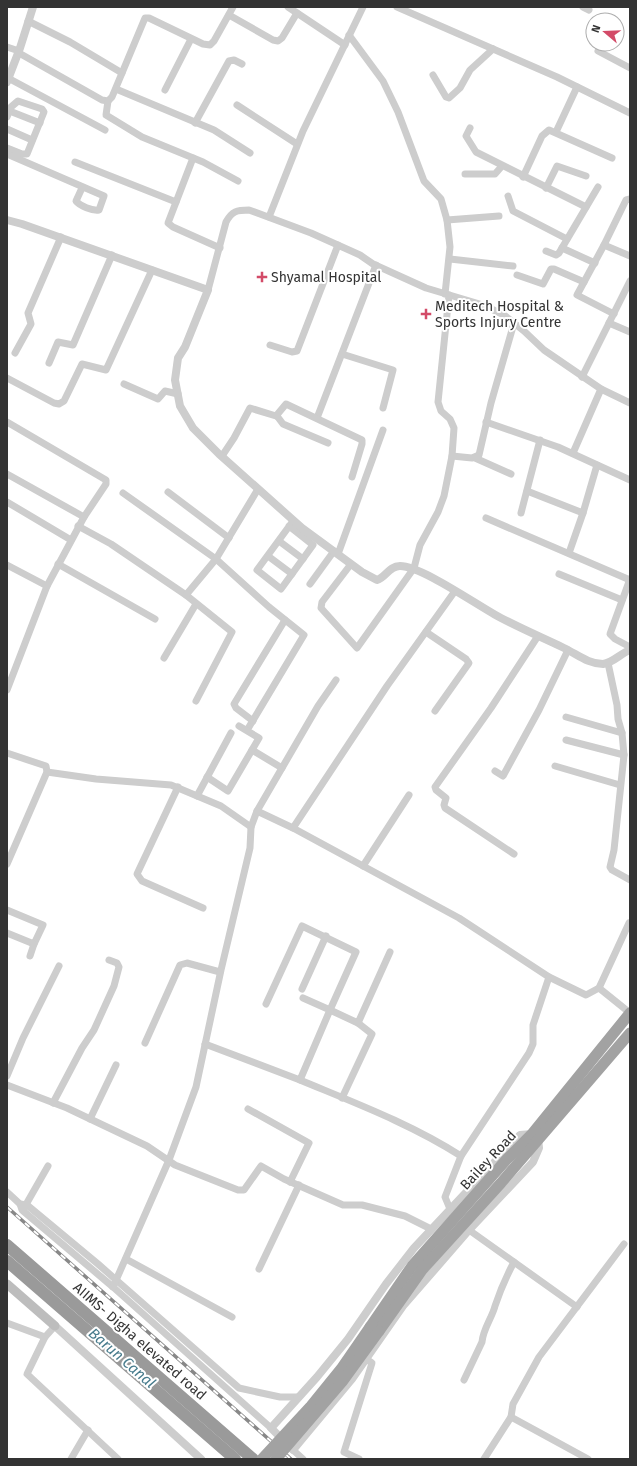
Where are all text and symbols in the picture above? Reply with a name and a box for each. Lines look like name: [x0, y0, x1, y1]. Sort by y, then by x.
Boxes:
north arrow: [585, 12, 625, 52]
text: N: [589, 23, 603, 34]
place label: Shyamal Hospital: [271, 269, 381, 286]
marker: Shyamal Hospital: [256, 271, 268, 283]
place label: Meditech Hospital & Sports Injury Centre: [435, 298, 564, 331]
marker: Meditech Hospital & Sports Injury Centre: [420, 308, 432, 320]
street label: Bailey Road: [457, 1127, 520, 1193]
street label: AIIMS- Digha elevated road: [70, 1279, 210, 1404]
water label: Barun Canal: [85, 1324, 159, 1392]

